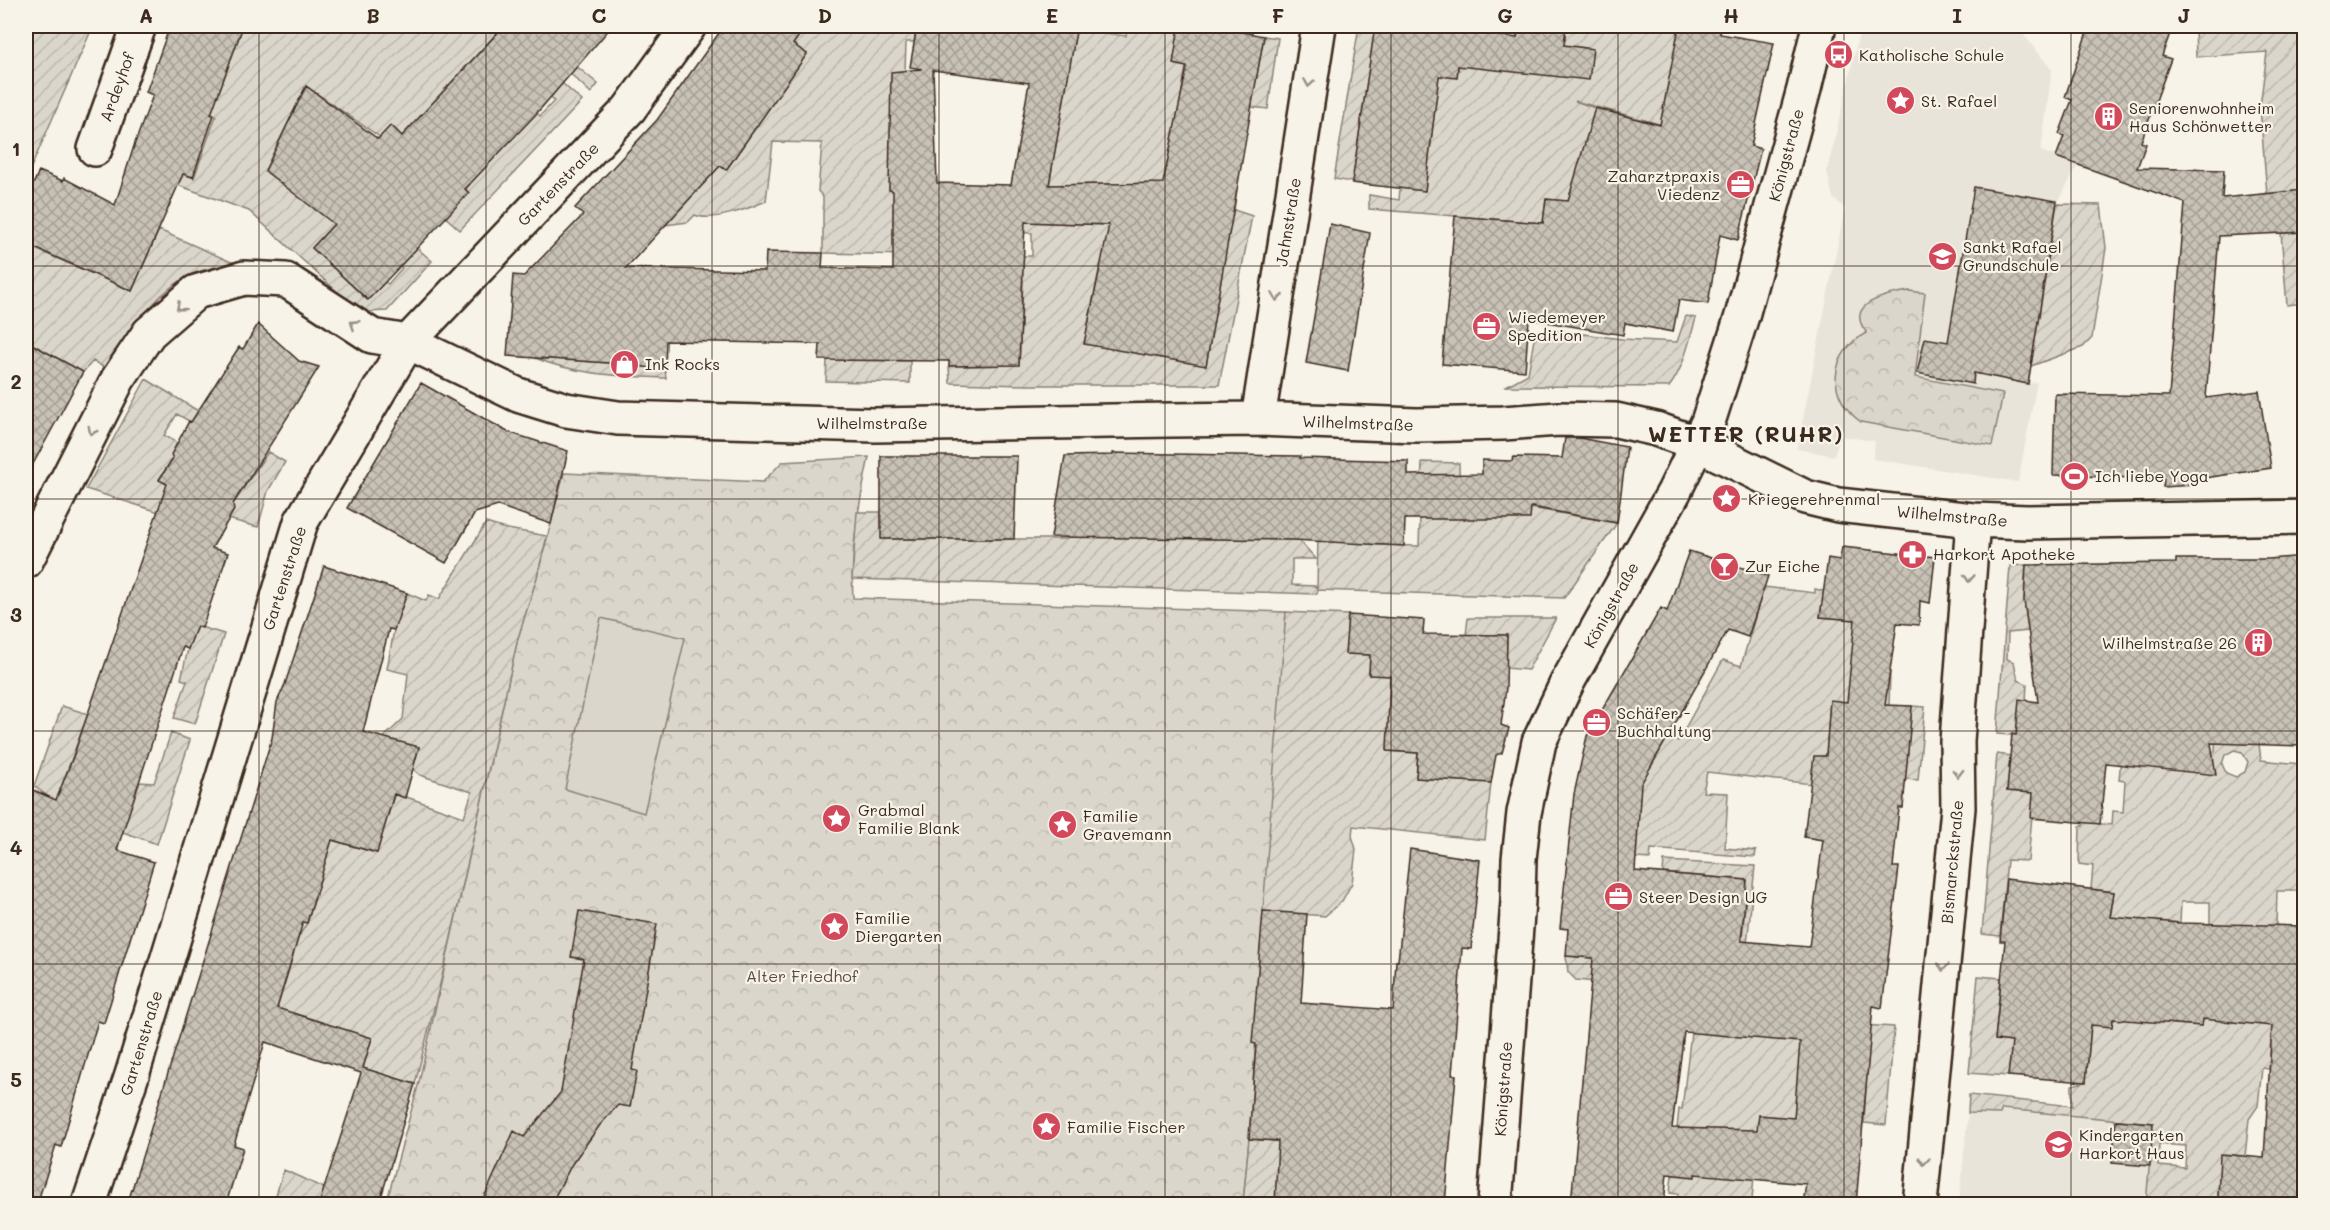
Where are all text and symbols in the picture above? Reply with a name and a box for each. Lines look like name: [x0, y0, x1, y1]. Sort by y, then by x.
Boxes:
text: A: [139, 2, 153, 28]
text: B: [366, 2, 380, 28]
text: C: [592, 2, 607, 28]
text: D: [818, 2, 832, 28]
text: E: [1046, 2, 1058, 28]
text: F: [1272, 2, 1285, 28]
text: G: [1497, 2, 1513, 28]
text: H: [1723, 2, 1739, 28]
text: I: [1952, 2, 1962, 28]
text: J: [2177, 2, 2191, 28]
bus stop icon: Katholische Schule: [1822, 39, 1854, 71]
place label: Katholische Schule: [1859, 44, 2005, 65]
street label: Ardeyhof: [94, 49, 139, 124]
one-way arrow: [1304, 79, 1316, 88]
place icon: St. Rafael: [1884, 85, 1916, 117]
place label: St. Rafael: [1921, 90, 1997, 111]
place label: Seniorenwohnheim Haus Schönwetter: [2129, 97, 2274, 136]
building icon: Seniorenwohnheim Haus Schönwetter: [2092, 101, 2124, 133]
street label: Königstraße: [1763, 106, 1808, 204]
text: 1: [12, 135, 20, 161]
street label: Gartenstraße: [512, 137, 603, 230]
place label: Zaharztpraxis Viedenz: [1608, 165, 1720, 204]
office icon: Zaharztpraxis Viedenz: [1725, 169, 1757, 201]
street label: Jahnstraße: [1270, 176, 1305, 268]
place label: Sankt Rafael Grundschule: [1963, 236, 2062, 275]
school or university icon: Sankt Rafael Grundschule: [1926, 240, 1958, 272]
one-way arrow: [1271, 292, 1283, 301]
one-way arrow: [175, 299, 186, 310]
place label: Wiedemeyer Spedition: [1508, 306, 1606, 345]
office icon: Wiedemeyer Spedition: [1471, 310, 1503, 342]
one-way arrow: [350, 320, 361, 331]
shop icon: Ink Rocks: [608, 348, 640, 380]
place label: Ink Rocks: [645, 353, 720, 374]
text: 2: [10, 368, 22, 394]
street label: Wilhelmstraße: [1302, 410, 1414, 435]
street label: Wilhelmstraße: [816, 412, 928, 433]
district label: WETTER (RUHR): [1648, 419, 1844, 448]
one-way arrow: [88, 425, 99, 436]
sports icon: Ich liebe Yoga: [2058, 460, 2090, 492]
place label: Ich liebe Yoga: [2095, 465, 2209, 486]
place icon: Kriegerehrenmal: [1711, 483, 1743, 515]
place label: Kriegerehrenmal: [1748, 488, 1880, 509]
street label: Wilhelmstraße: [1896, 500, 2009, 531]
street label: Gartenstraße: [257, 523, 310, 633]
pharmacy icon: Harkort Apotheke: [1896, 538, 1928, 570]
place label: Harkort Apotheke: [1933, 543, 2075, 564]
bar icon: Zur Eiche: [1708, 550, 1740, 582]
place label: Zur Eiche: [1745, 555, 1820, 576]
street label: Königstraße: [1578, 558, 1643, 651]
one-way arrow: [1963, 574, 1976, 583]
text: 3: [10, 601, 22, 627]
building icon: Wilhelmstraße 26: [2242, 627, 2274, 659]
place label: Wilhelmstraße 26: [2102, 632, 2237, 653]
place label: Schäfer - Buchhaltung: [1617, 702, 1711, 741]
office icon: Schäfer - Buchhaltung: [1580, 706, 1612, 738]
one-way arrow: [1952, 768, 1964, 777]
place label: Grabmal Familie Blank: [858, 799, 960, 838]
street label: Bismarckstraße: [1936, 799, 1967, 925]
place icon: Grabmal Familie Blank: [821, 803, 853, 835]
place label: Familie Gravemann: [1083, 805, 1172, 844]
place icon: Familie Gravemann: [1046, 809, 1078, 841]
text: 4: [10, 834, 23, 860]
office icon: Steer Design UG: [1602, 881, 1634, 913]
place label: Steer Design UG: [1639, 886, 1768, 907]
place label: Familie Diergarten: [855, 907, 942, 946]
place icon: Familie Diergarten: [818, 911, 850, 943]
one-way arrow: [1937, 962, 1950, 971]
park label: Alter Friedhof: [746, 965, 859, 986]
street label: Gartenstraße: [115, 988, 166, 1098]
street label: Königstraße: [1489, 1041, 1516, 1137]
text: 5: [10, 1066, 22, 1092]
place icon: Familie Fischer: [1030, 1111, 1062, 1143]
place label: Familie Fischer: [1067, 1116, 1185, 1137]
place label: Kindergarten Harkort Haus: [2079, 1124, 2185, 1163]
school or university icon: Kindergarten Harkort Haus: [2042, 1128, 2074, 1160]
one-way arrow: [1918, 1156, 1931, 1166]

